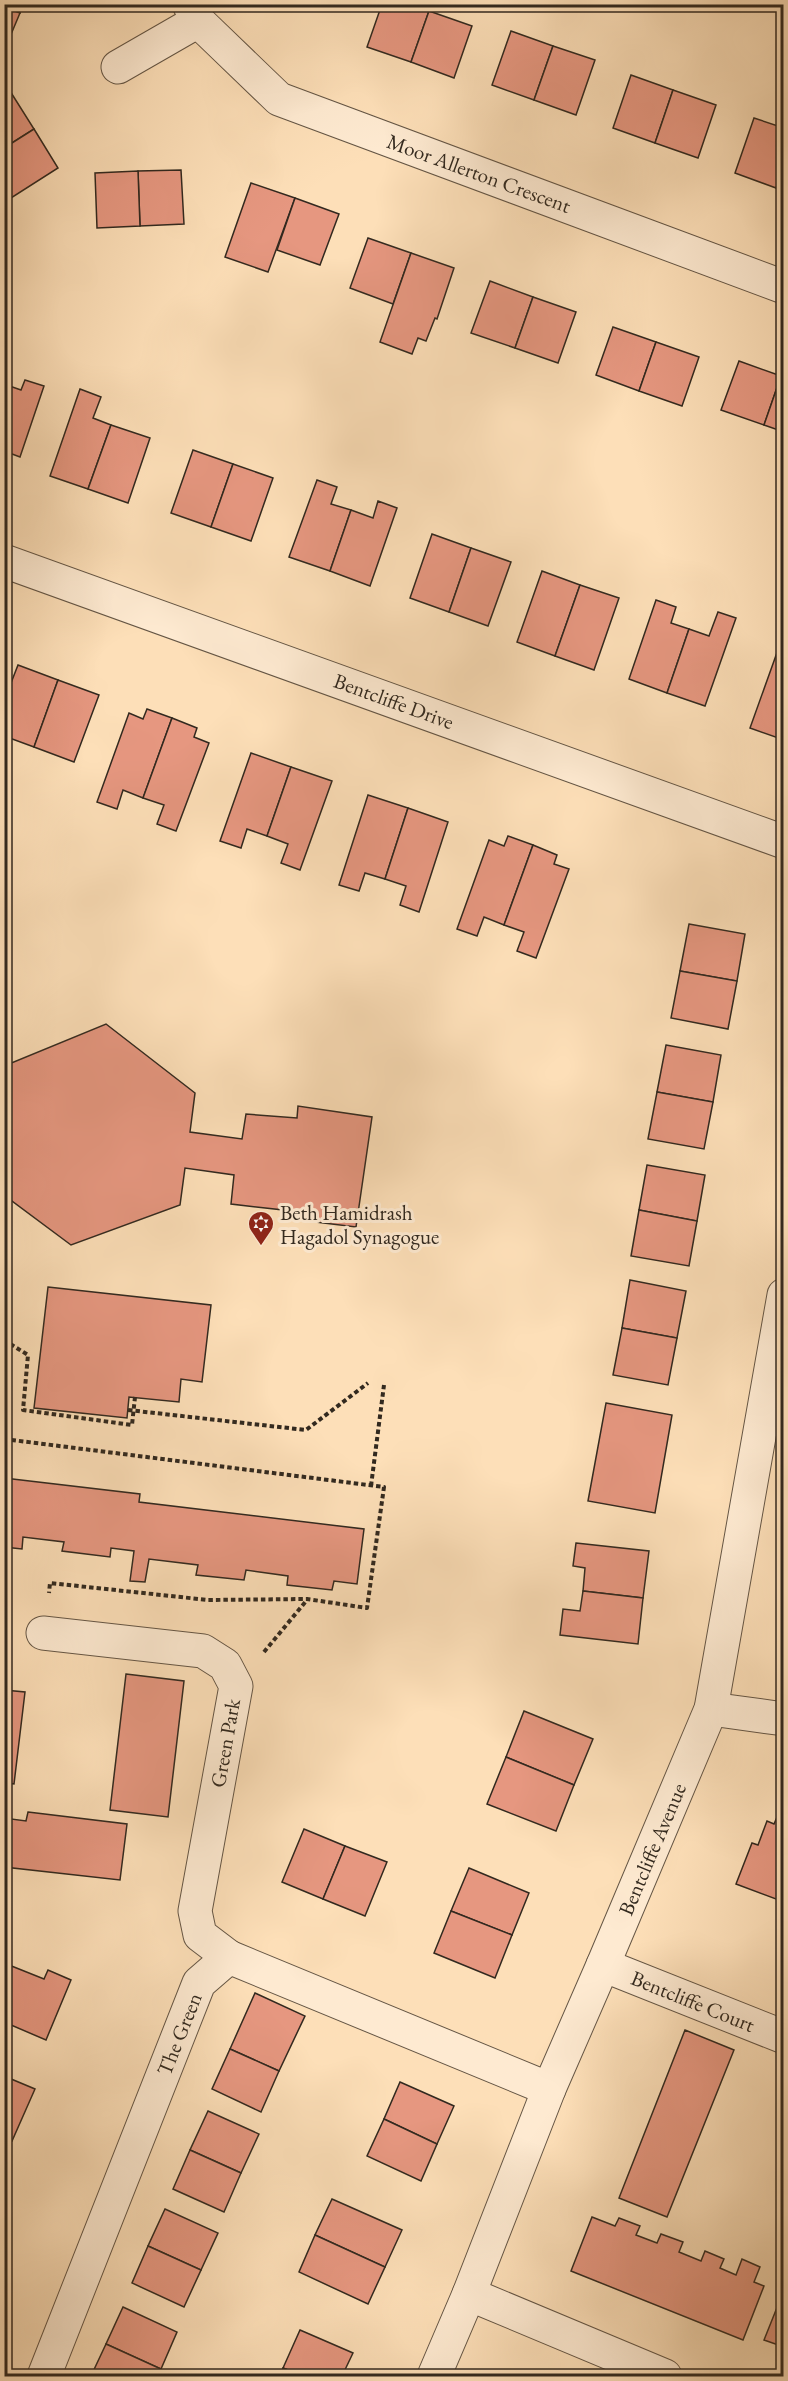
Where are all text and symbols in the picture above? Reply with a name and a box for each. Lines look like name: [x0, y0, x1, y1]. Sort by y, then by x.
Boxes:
street label: Moor Allerton Crescent: [383, 127, 575, 219]
street label: Bentcliffe Drive: [330, 667, 458, 735]
place label: Beth Hamidrash Hagadol Synagogue: [280, 1199, 439, 1250]
synagogue icon: Beth Hamidrash Hagadol Synagogue: [246, 1209, 276, 1247]
street label: Green Park: [204, 1695, 246, 1789]
street label: Bentcliffe Avenue: [612, 1779, 692, 1919]
street label: Bentcliffe Court: [627, 1964, 759, 2038]
street label: The Green: [150, 1989, 208, 2079]

